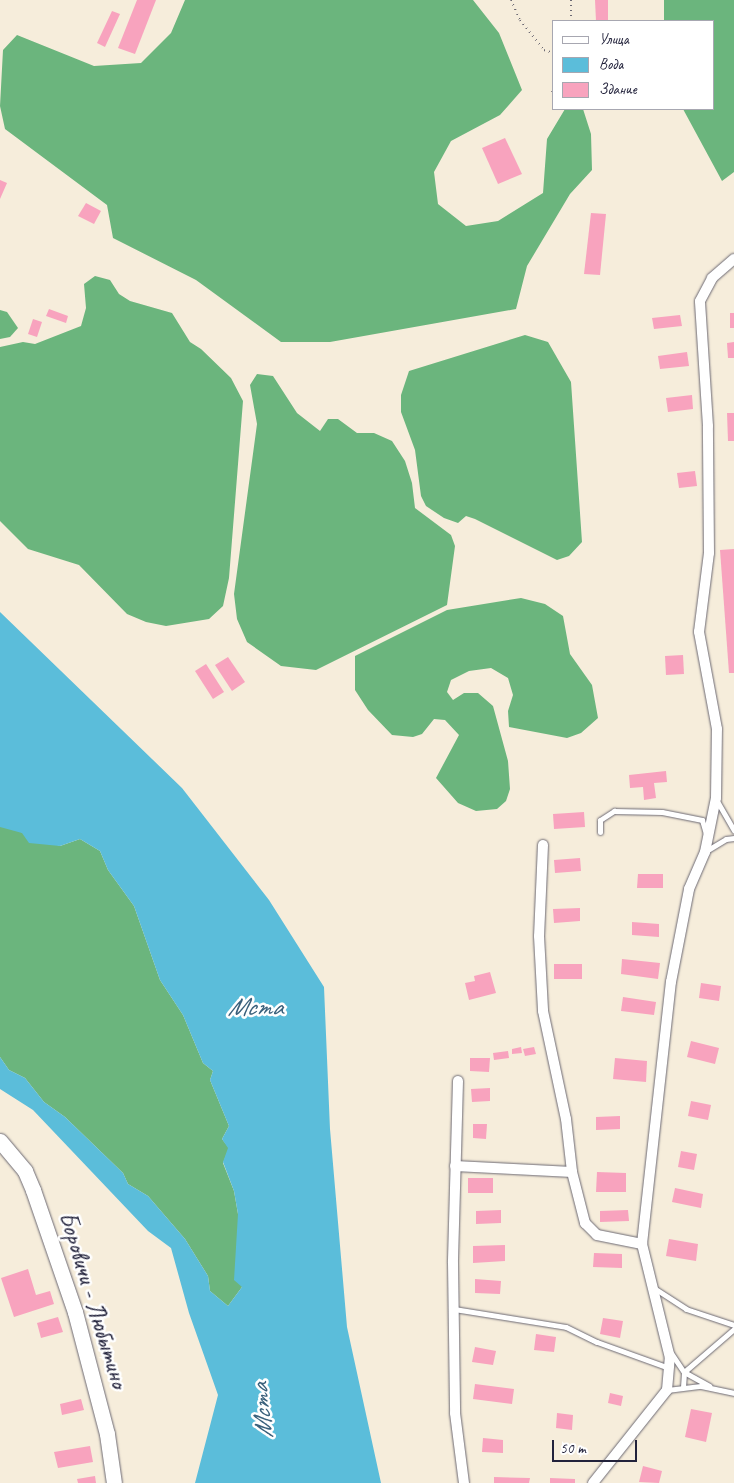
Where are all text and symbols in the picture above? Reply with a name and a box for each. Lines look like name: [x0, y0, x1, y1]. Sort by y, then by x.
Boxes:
legend: [552, 20, 714, 110]
text: Улица: [599, 30, 629, 49]
text: Вода: [599, 55, 623, 74]
text: Здание: [599, 80, 637, 99]
water label: Мста: [227, 991, 283, 1023]
street label: Боровичи - Любытино: [52, 1208, 134, 1392]
water label: Мста: [244, 1382, 280, 1440]
scale bar: [554, 1430, 639, 1462]
text: 50 m: [560, 1439, 586, 1458]

